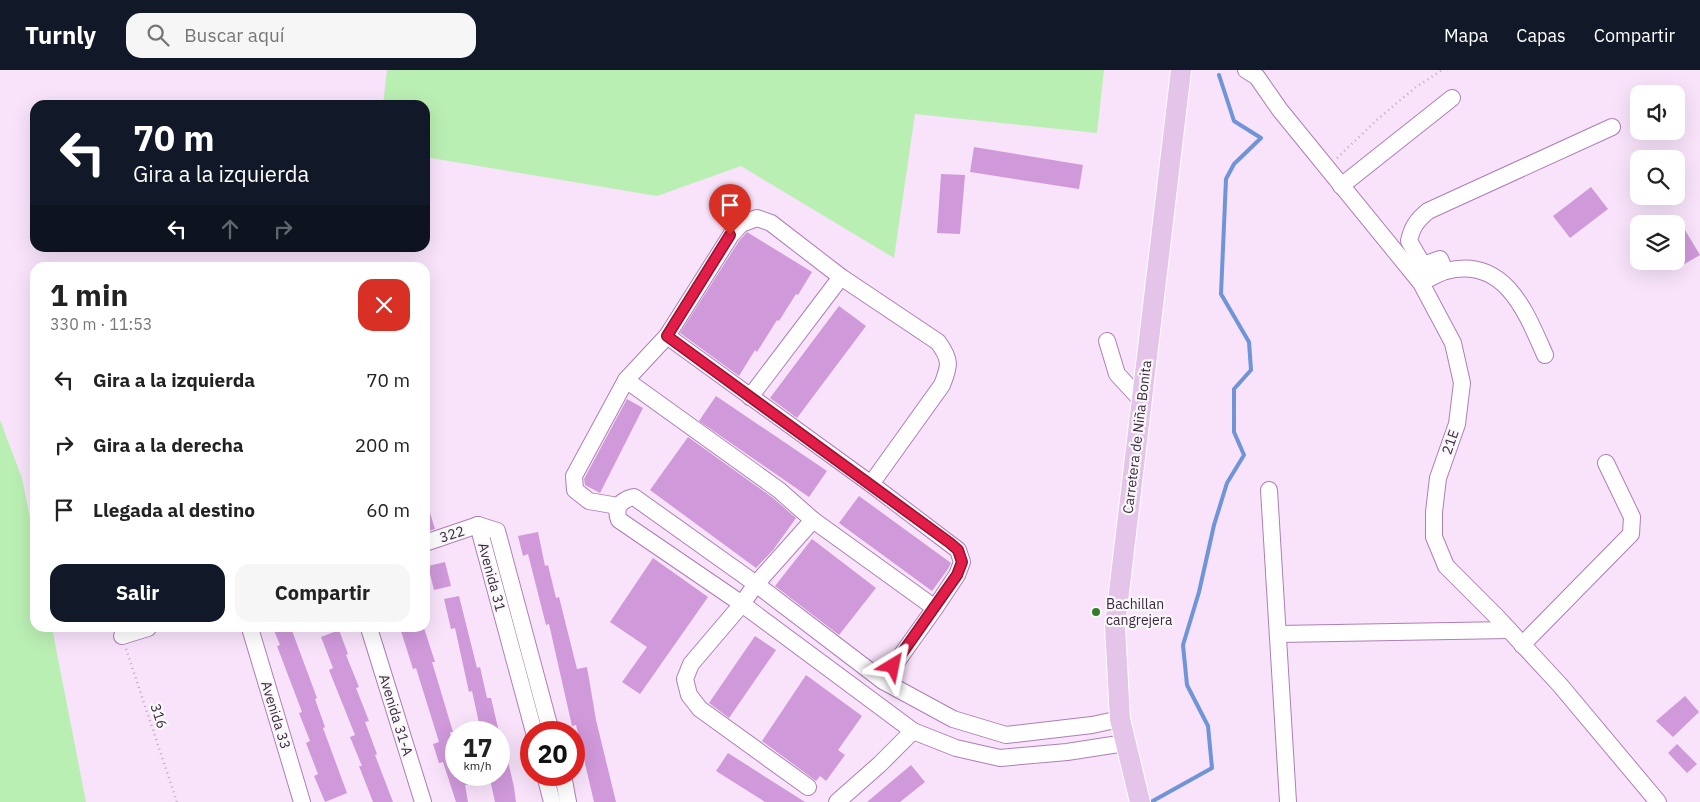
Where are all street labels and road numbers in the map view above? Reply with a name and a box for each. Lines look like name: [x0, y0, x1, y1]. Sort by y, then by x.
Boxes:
street label: Carretera de Niña Bonita: [1119, 359, 1155, 515]
street label: 21E: [1437, 427, 1463, 457]
street label: 322: [437, 522, 467, 546]
street label: Avenida 31: [474, 541, 510, 613]
street label: Avenida 31-A: [375, 672, 417, 758]
street label: Avenida 33: [257, 679, 295, 751]
street label: 316: [147, 701, 171, 731]

